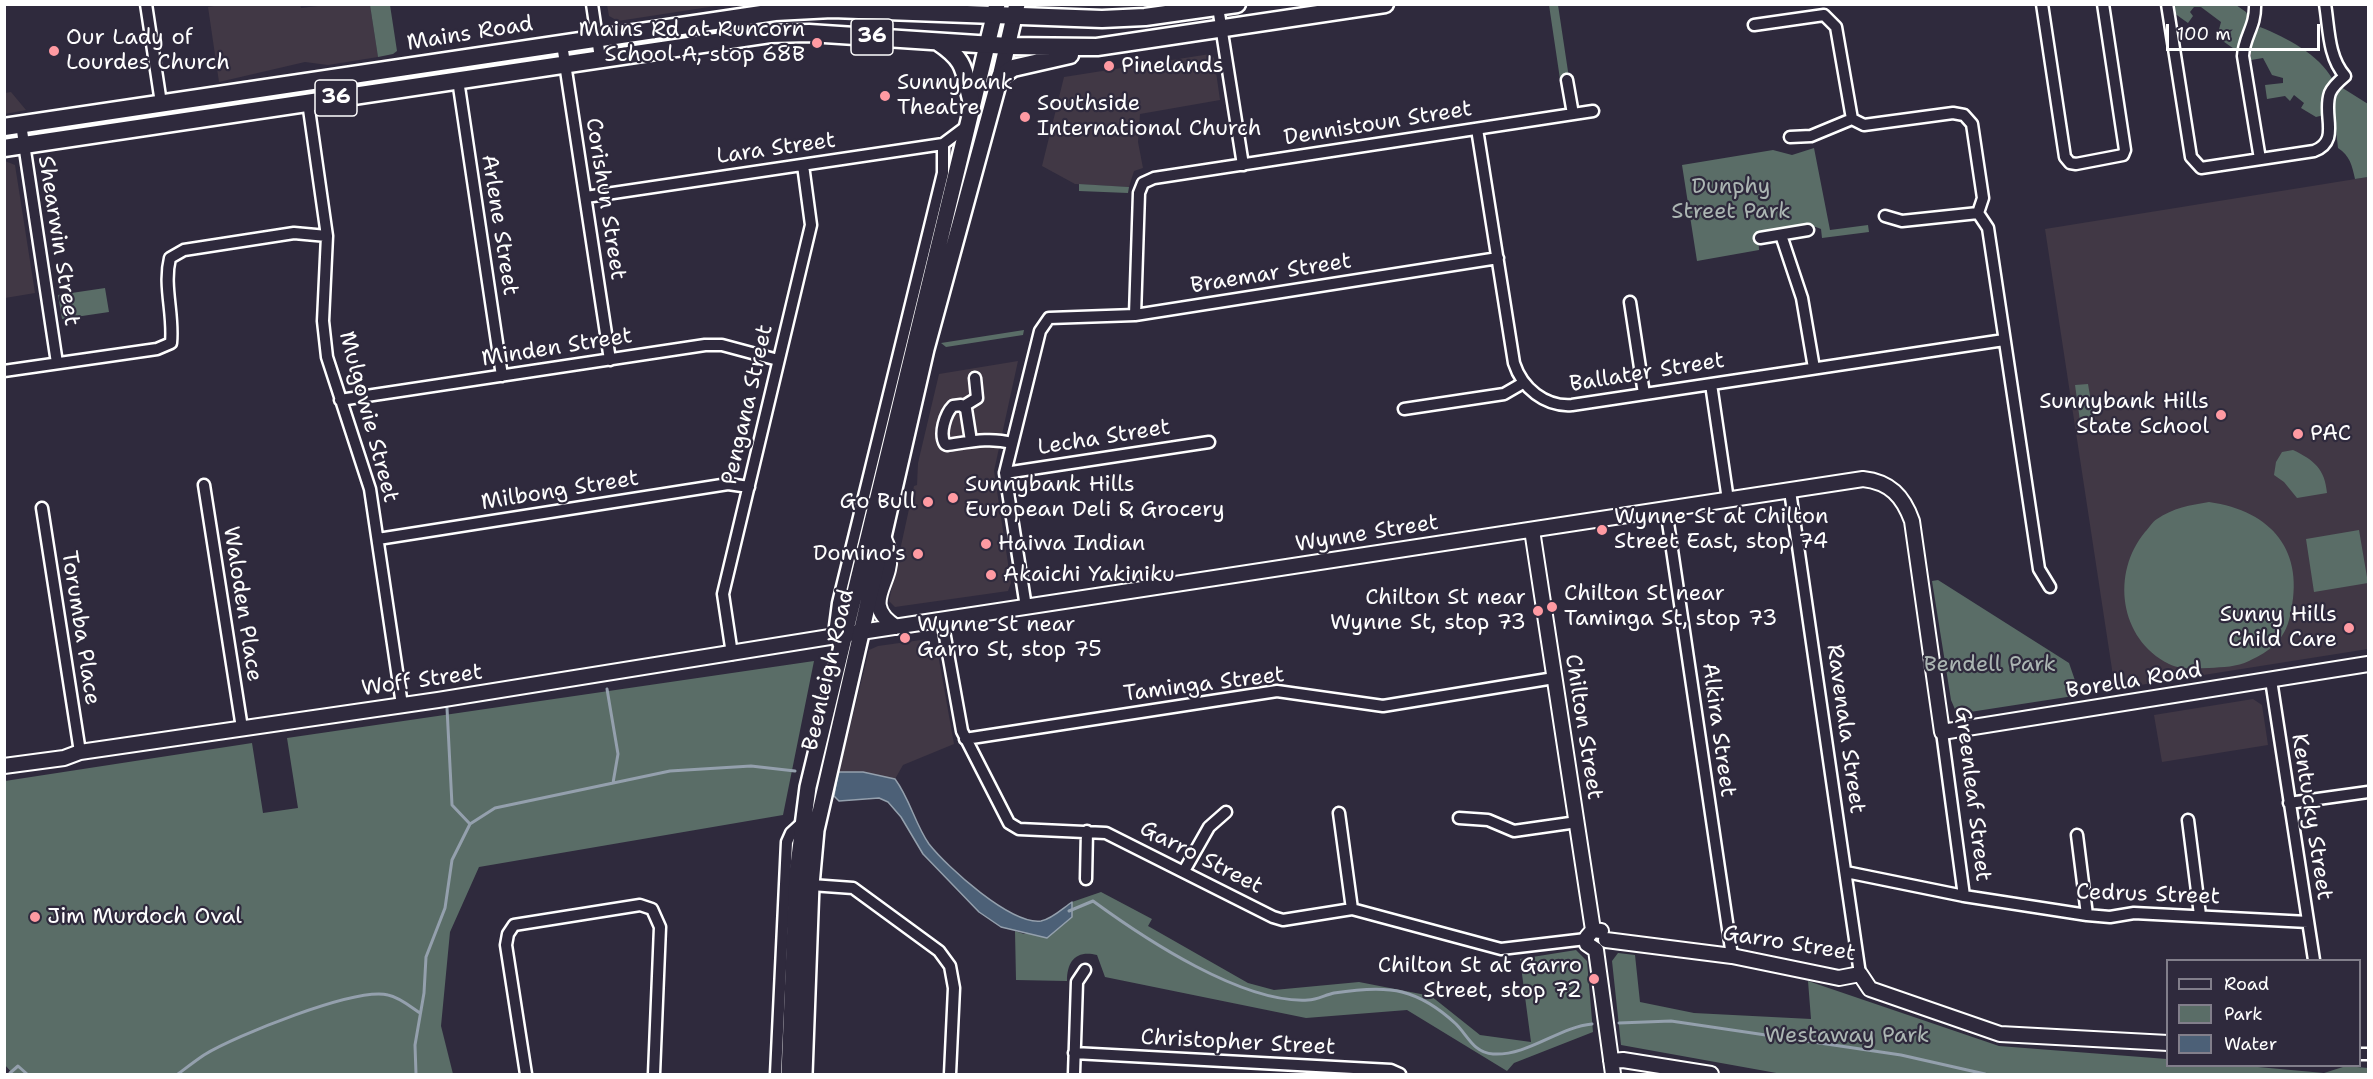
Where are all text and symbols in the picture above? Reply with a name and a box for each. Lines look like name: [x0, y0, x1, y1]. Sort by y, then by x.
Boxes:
street label: Mains Road: [405, 11, 535, 57]
scale bar: [2169, 12, 2324, 50]
place label: Mains Rd at Runcorn School A, stop 68B: [579, 17, 805, 68]
road number: 36: [851, 19, 893, 55]
text: 100 m: [2177, 22, 2231, 46]
place label: Our Lady of Lourdes Church: [66, 25, 230, 76]
marker: Mains Rd at Runcorn School A, stop 68B: [810, 36, 824, 50]
marker: Our Lady of Lourdes Church: [47, 44, 61, 58]
place label: Pinelands: [1121, 53, 1224, 79]
marker: Pinelands: [1102, 59, 1116, 73]
place label: Sunnybank Theatre: [897, 70, 1013, 122]
road number: 36: [315, 80, 357, 116]
marker: Sunnybank Theatre: [878, 89, 892, 103]
place label: Southside International Church: [1037, 91, 1261, 142]
street label: Dennistoun Street: [1282, 96, 1474, 152]
marker: Southside International Church: [1018, 110, 1032, 124]
street label: Corishun Street: [579, 116, 631, 282]
street label: Lara Street: [715, 128, 837, 170]
street label: Arlene Street: [475, 153, 523, 297]
street label: Shearwin Street: [32, 154, 84, 328]
park label: Dunphy Street Park: [1671, 174, 1791, 226]
street label: Braemar Street: [1189, 248, 1353, 300]
street label: Pengana Street: [717, 322, 779, 488]
street label: Minden Street: [480, 323, 634, 373]
street label: Mulgowie Street: [332, 329, 404, 505]
street label: Ballater Street: [1568, 348, 1726, 398]
place label: Sunnybank Hills State School: [2039, 389, 2209, 440]
marker: Sunnybank Hills State School: [2214, 408, 2228, 422]
street label: Lecha Street: [1036, 414, 1172, 462]
place label: PAC: [2310, 421, 2351, 447]
marker: PAC: [2291, 427, 2305, 441]
street label: Milbong Street: [479, 466, 641, 516]
place label: Sunnybank Hills European Deli & Grocery: [965, 472, 1225, 524]
place label: Go Bull: [840, 489, 916, 515]
marker: Sunnybank Hills European Deli & Grocery: [946, 491, 960, 505]
marker: Go Bull: [921, 495, 935, 509]
place label: Wynne St at Chilton Street East, stop 74: [1614, 504, 1828, 556]
street label: Wynne Street: [1294, 510, 1440, 558]
marker: Wynne St at Chilton Street East, stop 74: [1595, 523, 1609, 537]
street label: Waloden Place: [217, 525, 267, 683]
place label: Haiwa Indian: [998, 531, 1145, 557]
marker: Haiwa Indian: [979, 537, 993, 551]
place label: Domino's: [813, 541, 906, 567]
marker: Domino's: [911, 547, 925, 561]
street label: Torumba Place: [55, 549, 105, 707]
place label: Akaichi Yakiniku: [1003, 562, 1175, 588]
marker: Akaichi Yakiniku: [984, 568, 998, 582]
place label: Chilton St near Taminga St, stop 73: [1564, 581, 1777, 632]
place label: Chilton St near Wynne St, stop 73: [1330, 585, 1526, 636]
street label: Beenleigh Road: [798, 587, 860, 753]
marker: Chilton St near Taminga St, stop 73: [1545, 600, 1559, 614]
place label: Sunny Hills Child Care: [2220, 602, 2337, 654]
marker: Chilton St near Wynne St, stop 73: [1531, 604, 1545, 618]
place label: Wynne St near Garro St, stop 75: [917, 612, 1102, 664]
marker: Sunny Hills Child Care: [2342, 621, 2356, 635]
marker: Wynne St near Garro St, stop 75: [898, 631, 912, 645]
street label: Ravenala Street: [1820, 643, 1870, 815]
street label: Chilton Street: [1558, 652, 1608, 802]
park label: Bendell Park: [1924, 652, 2056, 678]
street label: Borella Road: [2064, 657, 2204, 705]
street label: Woff Street: [360, 659, 484, 703]
street label: Alkira Street: [1696, 661, 1740, 799]
street label: Taminga Street: [1122, 662, 1286, 708]
street label: Greenleaf Street: [1948, 705, 1996, 883]
street label: Kentucky Street: [2285, 732, 2337, 902]
street label: Garro Street: [1135, 816, 1267, 900]
street label: Cedrus Street: [2075, 879, 2221, 911]
place label: Jim Murdoch Oval: [47, 904, 242, 930]
marker: Jim Murdoch Oval: [28, 910, 42, 924]
street label: Garro Street: [1721, 920, 1857, 968]
place label: Chilton St at Garro Street, stop 72: [1378, 953, 1582, 1004]
legend: [2166, 959, 2361, 1067]
marker: Chilton St at Garro Street, stop 72: [1587, 972, 1601, 986]
text: Road: [2224, 972, 2269, 996]
text: Park: [2224, 1002, 2263, 1026]
park label: Westaway Park: [1765, 1023, 1929, 1049]
street label: Christopher Street: [1140, 1025, 1336, 1061]
text: Water: [2224, 1032, 2277, 1056]

